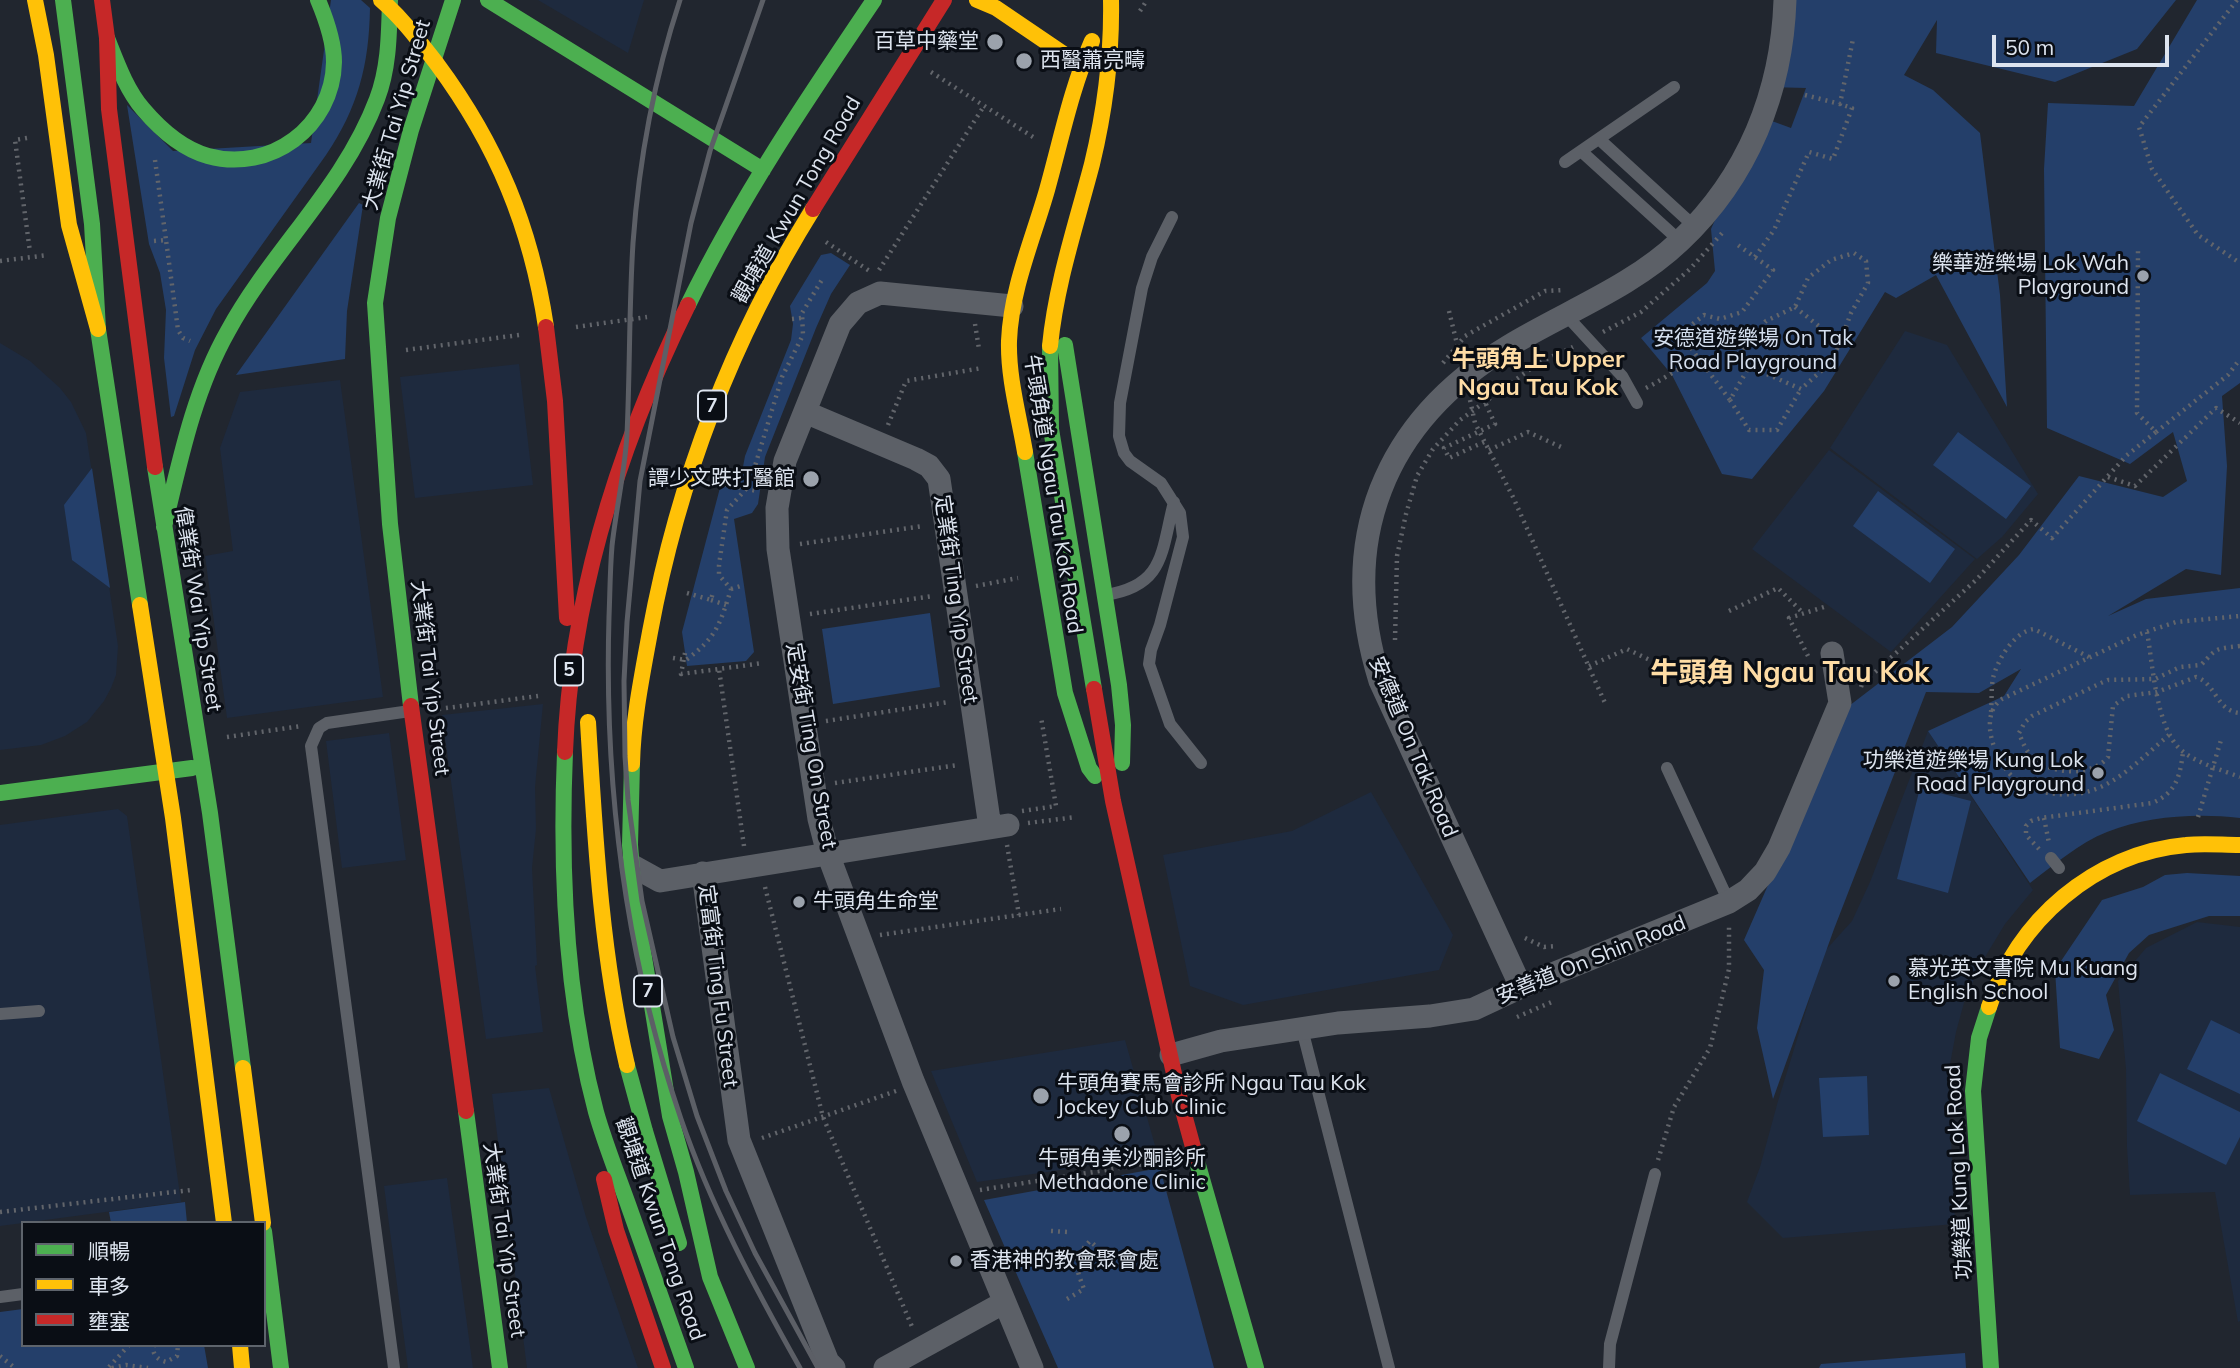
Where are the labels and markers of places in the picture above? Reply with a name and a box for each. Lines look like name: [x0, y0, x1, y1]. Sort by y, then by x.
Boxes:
place label: 百草中藥堂: [874, 29, 979, 55]
marker: 百草中藥堂: [985, 32, 1005, 52]
place label: 西醫蕭亮疇: [1040, 48, 1145, 74]
marker: 西醫蕭亮疇: [1014, 51, 1034, 71]
place label: 樂華遊樂場 Lok Wah Playground: [1932, 251, 2129, 301]
marker: 樂華遊樂場 Lok Wah Playground: [2135, 268, 2151, 284]
place label: 譚少文跌打醫館: [648, 466, 795, 492]
marker: 譚少文跌打醫館: [801, 469, 821, 489]
place label: 功樂道遊樂場 Kung Lok Road Playground: [1863, 748, 2084, 798]
marker: 功樂道遊樂場 Kung Lok Road Playground: [2090, 765, 2106, 781]
place label: 牛頭角生命堂: [813, 889, 939, 915]
marker: 牛頭角生命堂: [791, 894, 807, 910]
place label: 慕光英文書院 Mu Kuang English School: [1908, 956, 2138, 1006]
marker: 慕光英文書院 Mu Kuang English School: [1886, 973, 1902, 989]
place label: 牛頭角賽馬會診所 Ngau Tau Kok Jockey Club Clinic: [1057, 1071, 1366, 1121]
marker: 牛頭角賽馬會診所 Ngau Tau Kok Jockey Club Clinic: [1031, 1086, 1051, 1106]
marker: 牛頭角美沙酮診所 Methadone Clinic: [1112, 1124, 1132, 1144]
place label: 牛頭角美沙酮診所 Methadone Clinic: [1038, 1146, 1206, 1196]
place label: 香港神的教會聚會處: [970, 1248, 1159, 1274]
marker: 香港神的教會聚會處: [948, 1253, 964, 1269]

